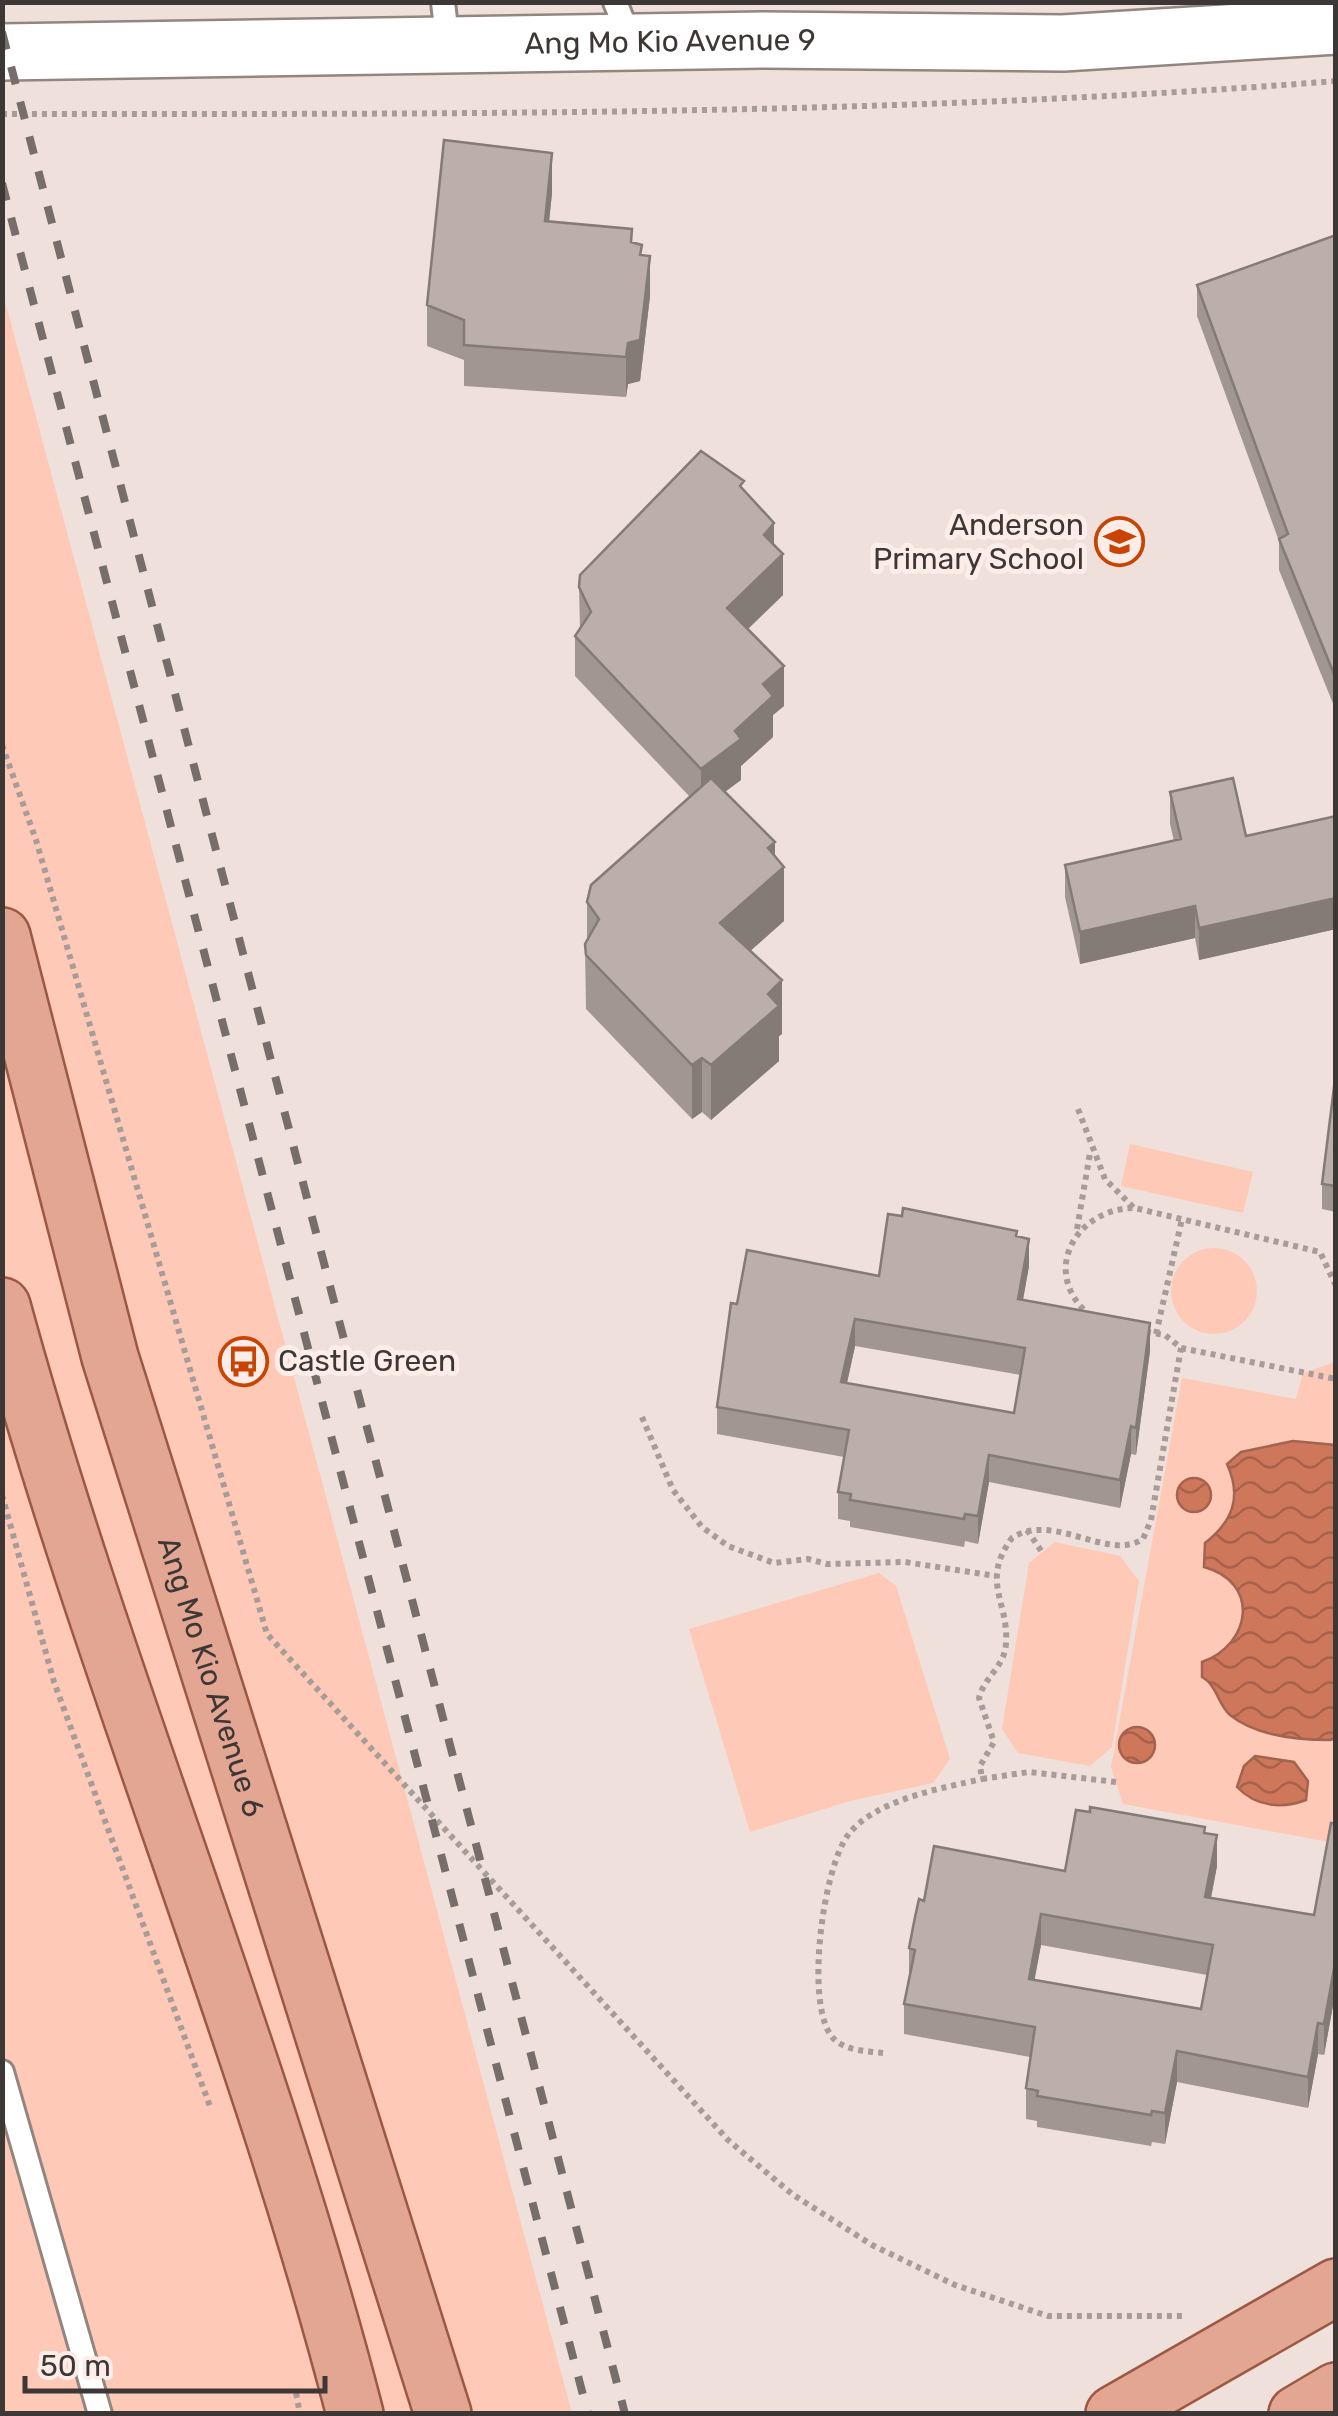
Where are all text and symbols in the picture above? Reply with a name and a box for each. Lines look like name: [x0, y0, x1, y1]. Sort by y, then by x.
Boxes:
street label: Ang Mo Kio Avenue 9: [524, 22, 816, 62]
place label: Anderson Primary School: [873, 507, 1084, 577]
school or university icon: Anderson Primary School: [1093, 516, 1145, 568]
bus stop icon: Castle Green: [217, 1335, 269, 1387]
place label: Castle Green: [278, 1343, 456, 1379]
street label: Ang Mo Kio Avenue 6: [150, 1532, 272, 1821]
scale bar: [25, 2331, 325, 2393]
text: 50 m: [40, 2348, 111, 2384]

